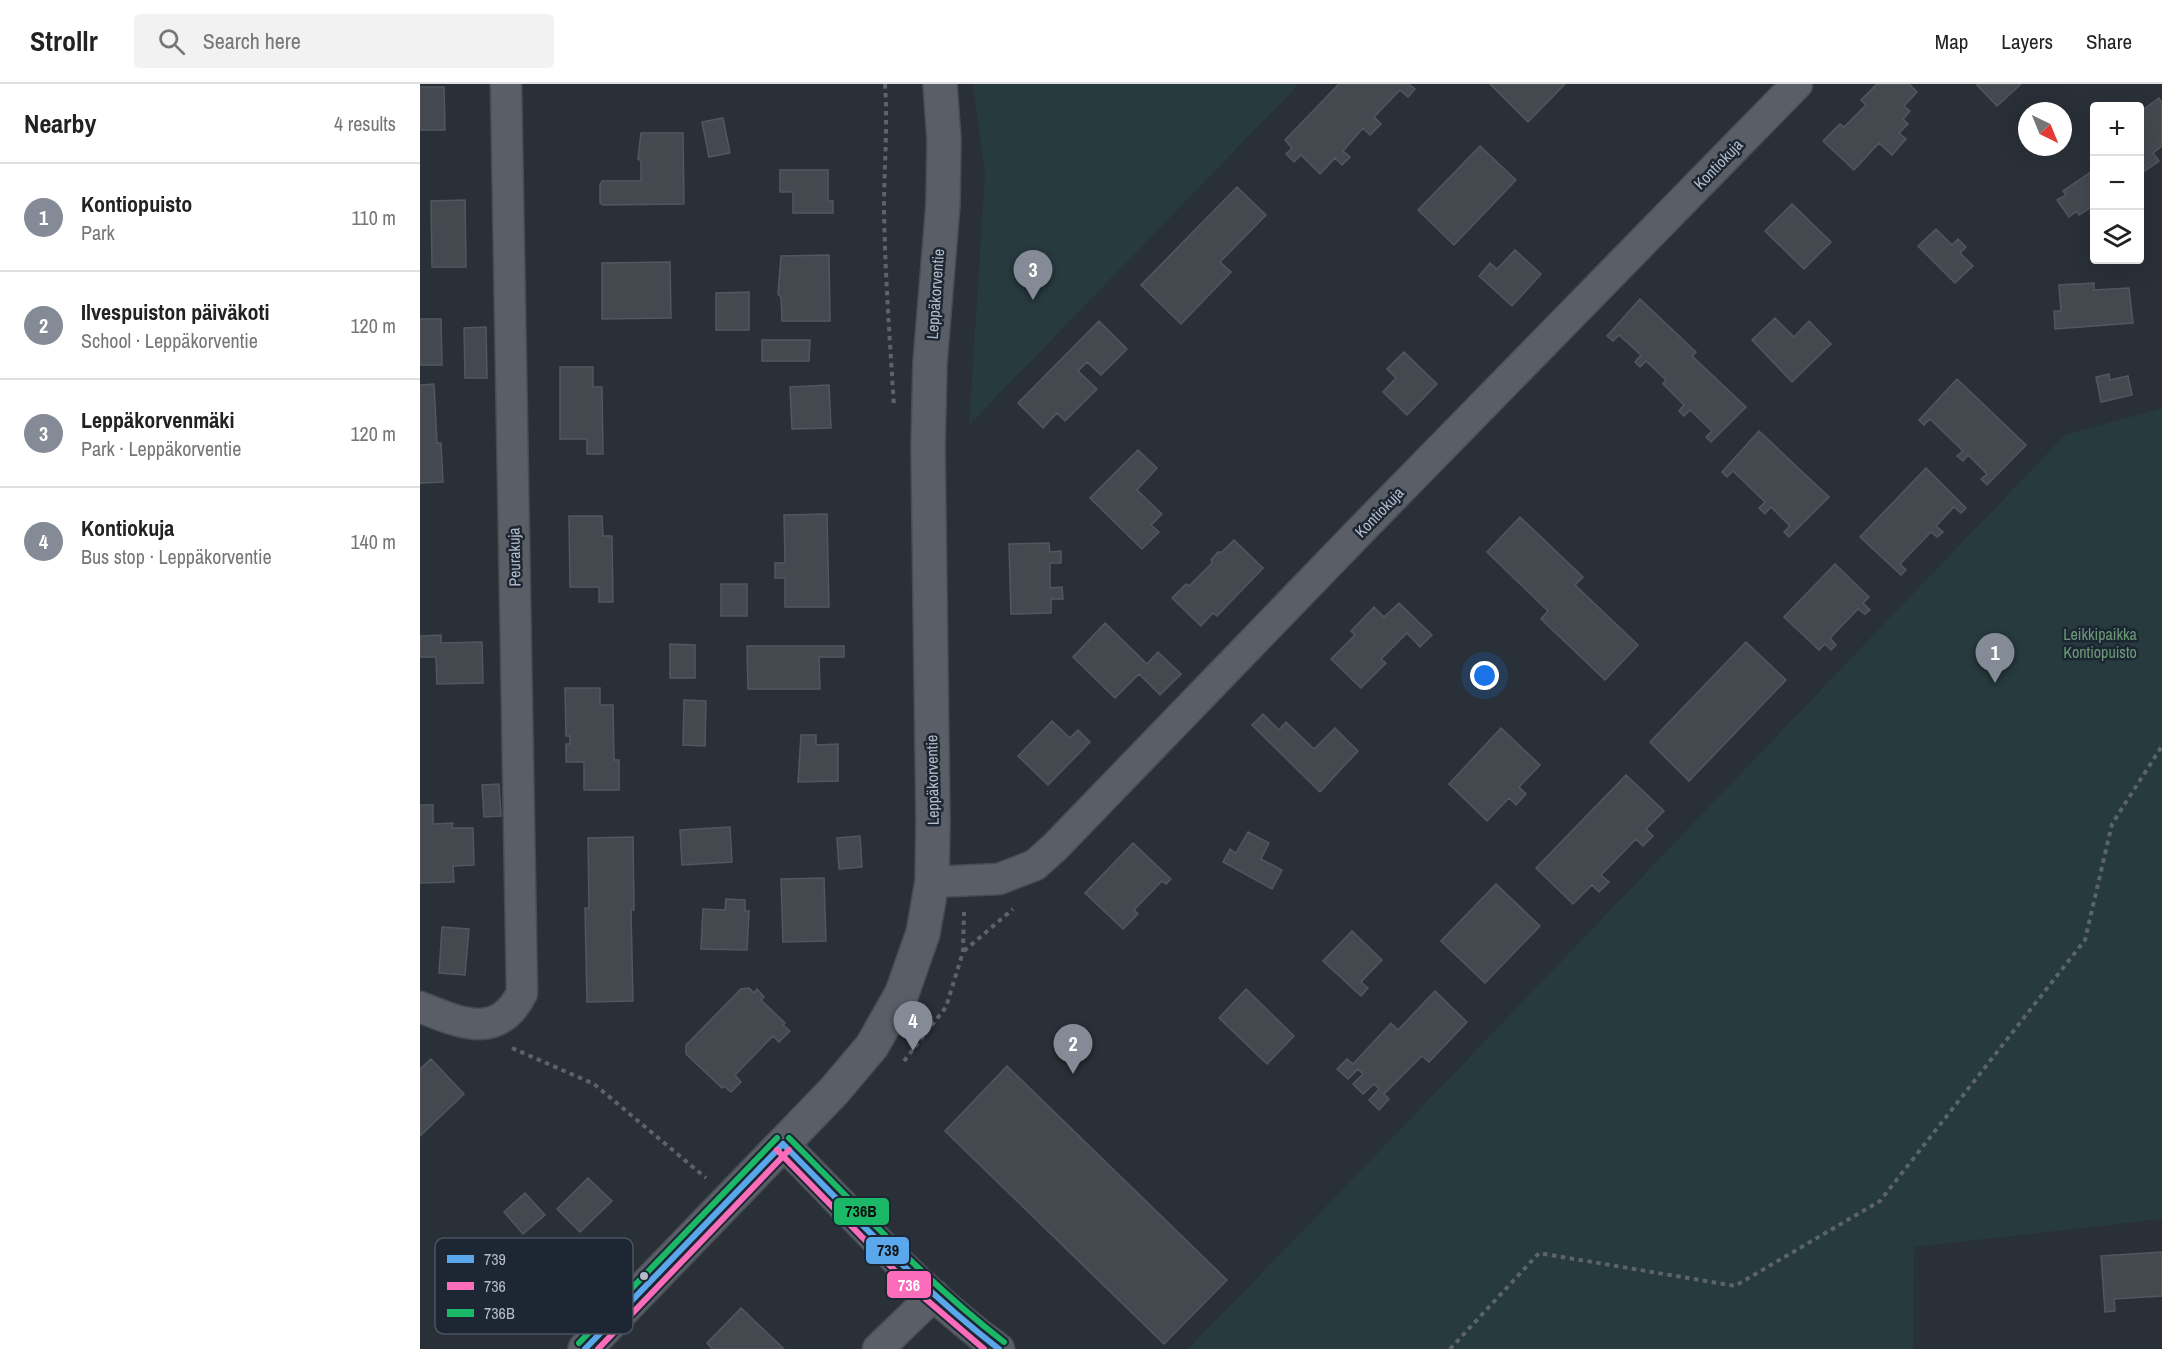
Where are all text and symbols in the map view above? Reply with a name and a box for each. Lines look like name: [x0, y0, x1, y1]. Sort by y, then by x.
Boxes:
search box: [134, 14, 554, 68]
text: Strollr: [30, 22, 98, 60]
icon: search: [155, 25, 188, 58]
text: Search here: [203, 26, 301, 56]
text: Map: [1935, 27, 1968, 56]
text: Layers: [2001, 27, 2053, 56]
text: Share: [2086, 27, 2132, 56]
north arrow: [2018, 102, 2072, 156]
map controls: [2090, 102, 2144, 264]
button: +: [2090, 102, 2144, 156]
text: Nearby: [24, 106, 96, 141]
text: 4 results: [334, 110, 396, 137]
street label: Kontiokuja: [1689, 134, 1748, 194]
button: −: [2090, 156, 2144, 210]
text: Kontiopuisto: [81, 189, 192, 219]
text: 1: [39, 204, 48, 231]
text: 110 m: [352, 204, 396, 231]
button: layers: [2090, 210, 2144, 264]
text: Park: [81, 219, 115, 246]
street label: Leppäkorventie: [921, 248, 949, 340]
pin: 3: [1014, 250, 1052, 300]
text: Ilvespuiston päiväkoti: [81, 297, 270, 327]
text: 2: [39, 312, 48, 339]
text: 120 m: [350, 312, 396, 339]
text: School · Leppäkorventie: [81, 327, 258, 354]
text: Leppäkorvenmäki: [81, 405, 234, 435]
text: 3: [39, 420, 48, 447]
text: 120 m: [350, 420, 396, 447]
text: Park · Leppäkorventie: [81, 435, 241, 462]
street label: Kontiokuja: [1350, 482, 1409, 542]
text: Kontiokuja: [81, 513, 174, 543]
street label: Peurakuja: [502, 527, 526, 587]
text: 4: [39, 528, 48, 555]
text: 140 m: [350, 528, 396, 555]
text: Bus stop · Leppäkorventie: [81, 543, 272, 570]
park label: Leikkipaikka Kontiopuisto: [2063, 623, 2138, 663]
pin: 1: [1976, 634, 2014, 683]
your location: [1470, 661, 1499, 690]
street label: Leppäkorventie: [920, 735, 944, 825]
pin: 4: [894, 1002, 932, 1051]
pin: 2: [1054, 1024, 1092, 1074]
line badge: 736B: [833, 1197, 890, 1226]
text: 736B: [845, 1200, 877, 1222]
line badge: 739: [865, 1236, 910, 1265]
legend: [435, 1238, 633, 1334]
text: 739: [877, 1239, 899, 1261]
text: 739: [484, 1248, 506, 1270]
unlabelled marker: [638, 1270, 650, 1282]
line badge: 736: [886, 1270, 932, 1299]
text: 736: [898, 1274, 920, 1296]
text: 736: [484, 1275, 506, 1297]
text: 736B: [484, 1302, 515, 1324]

